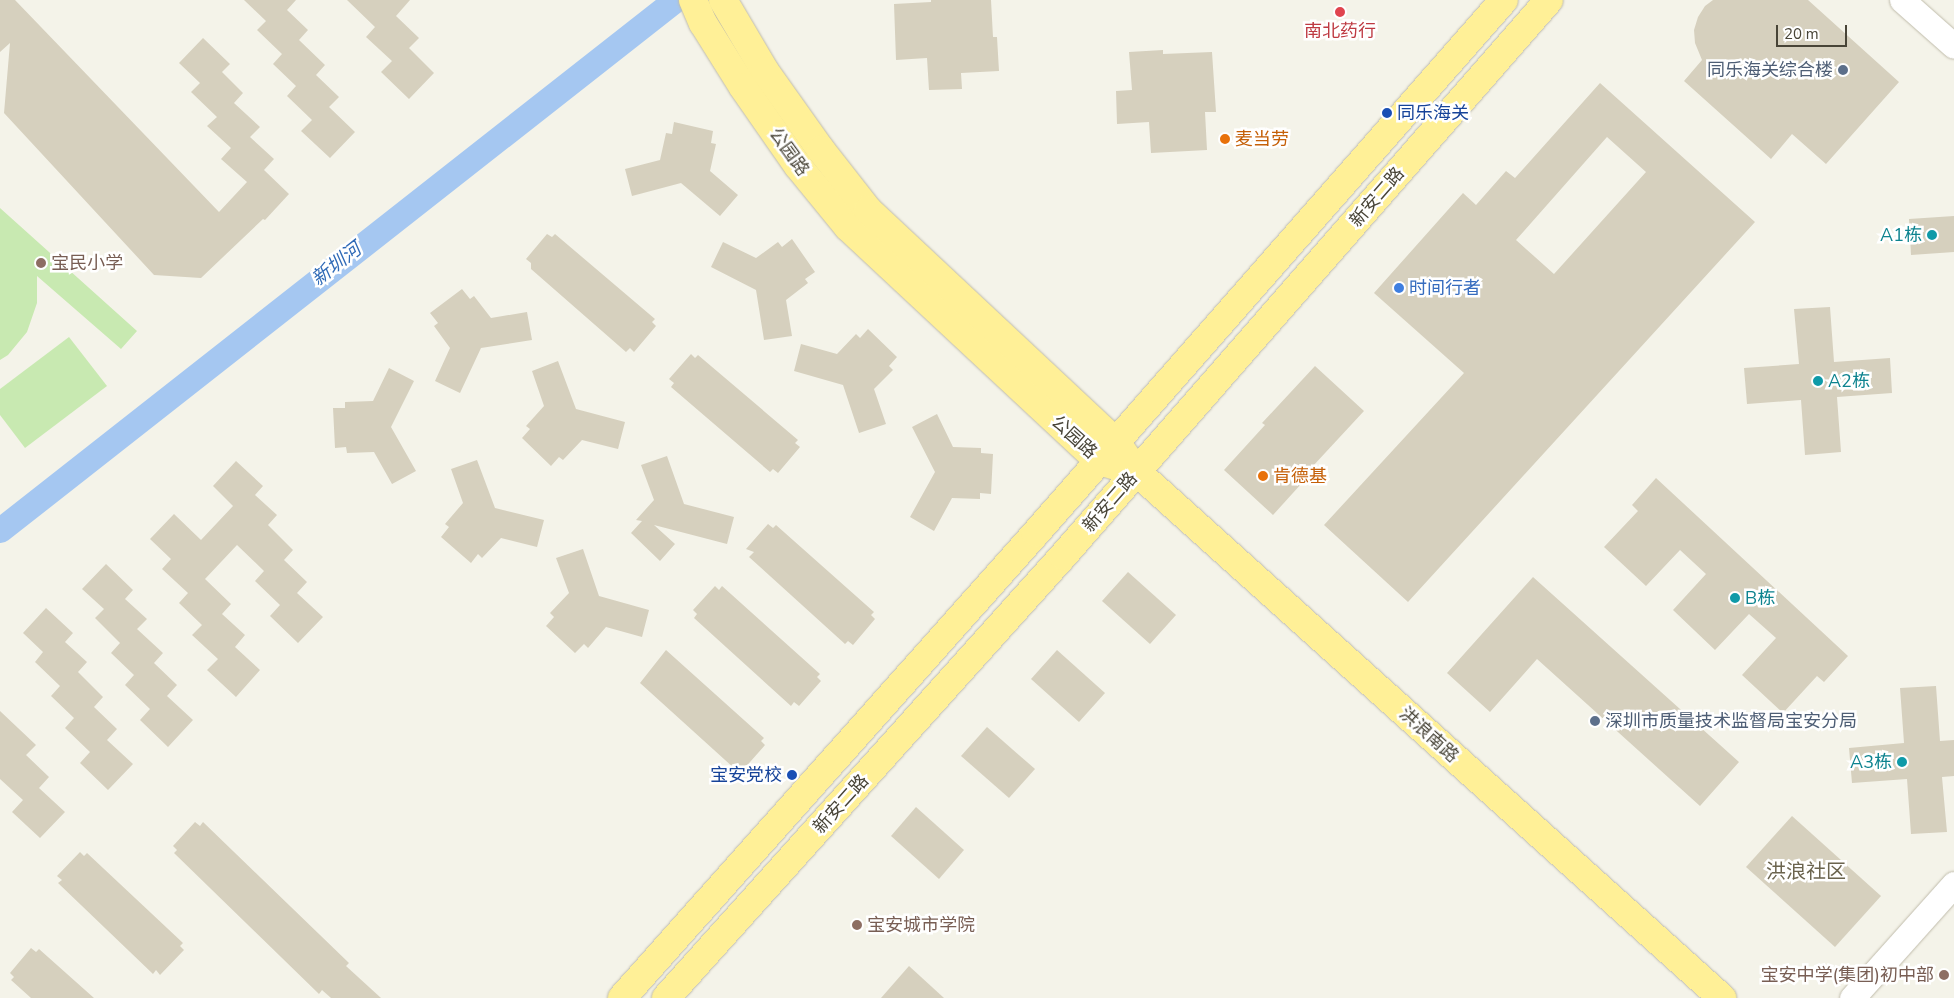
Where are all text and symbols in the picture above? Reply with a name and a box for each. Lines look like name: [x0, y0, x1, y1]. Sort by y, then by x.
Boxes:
marker: 南北药行: [1334, 6, 1346, 18]
scale bar: [1779, 15, 1850, 47]
place label: 南北药行: [1304, 20, 1376, 42]
text: 20 m: [1784, 24, 1819, 44]
place label: 同乐海关综合楼: [1707, 59, 1833, 81]
marker: 同乐海关综合楼: [1837, 64, 1849, 76]
place label: 同乐海关: [1397, 102, 1469, 124]
marker: 同乐海关: [1381, 107, 1393, 119]
street label: 公园路: [764, 124, 814, 180]
place label: 麦当劳: [1235, 128, 1289, 150]
marker: 麦当劳: [1219, 133, 1231, 145]
street label: 新安二路: [1345, 163, 1409, 231]
place label: A1栋: [1880, 224, 1922, 246]
marker: A1栋: [1926, 229, 1938, 241]
water label: 新圳河: [308, 238, 366, 292]
place label: 宝民小学: [51, 252, 123, 274]
marker: 宝民小学: [35, 257, 47, 269]
place label: 时间行者: [1409, 277, 1481, 299]
marker: 时间行者: [1393, 282, 1405, 294]
place label: A2栋: [1828, 370, 1870, 392]
marker: A2栋: [1812, 375, 1824, 387]
street label: 公园路: [1047, 411, 1101, 463]
place label: 肯德基: [1273, 465, 1327, 487]
street label: 新安二路: [1078, 468, 1142, 536]
marker: 肯德基: [1257, 470, 1269, 482]
place label: B栋: [1745, 587, 1775, 609]
marker: B栋: [1729, 592, 1741, 604]
street label: 洪浪南路: [1395, 703, 1463, 767]
place label: 深圳市质量技术监督局宝安分局: [1605, 710, 1857, 732]
marker: 深圳市质量技术监督局宝安分局: [1589, 715, 1601, 727]
place label: A3栋: [1850, 751, 1892, 773]
marker: A3栋: [1896, 756, 1908, 768]
place label: 宝安党校: [710, 764, 782, 786]
marker: 宝安党校: [786, 769, 798, 781]
street label: 新安二路: [809, 770, 873, 838]
district label: 洪浪社区: [1766, 859, 1846, 883]
place label: 宝安城市学院: [867, 914, 975, 936]
marker: 宝安城市学院: [851, 919, 863, 931]
place label: 宝安中学(集团)初中部: [1761, 964, 1934, 986]
marker: 宝安中学(集团)初中部: [1938, 969, 1950, 981]

